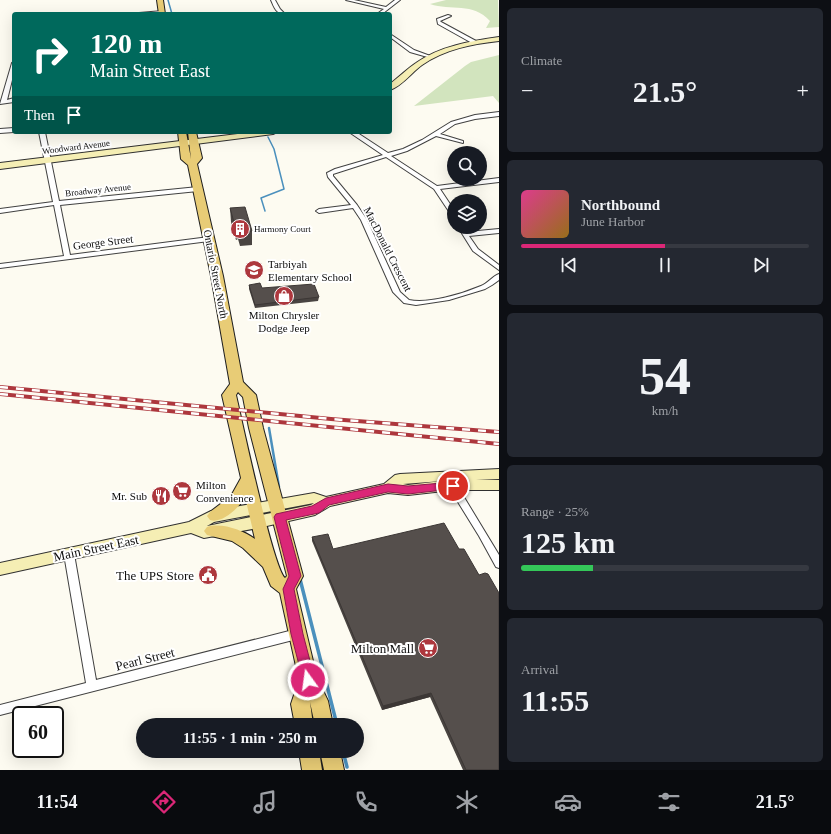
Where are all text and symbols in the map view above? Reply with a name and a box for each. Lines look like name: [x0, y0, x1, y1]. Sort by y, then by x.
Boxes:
icon: right: [24, 28, 76, 80]
text: 120 m: [90, 28, 162, 59]
text: Climate: [521, 53, 562, 68]
text: Main Street East: [90, 61, 210, 81]
text: 21.5°: [633, 75, 697, 108]
text: −: [521, 78, 533, 103]
text: +: [797, 78, 809, 103]
icon: arrive: [63, 104, 85, 126]
text: Then: [24, 107, 55, 123]
street label: Woodward Avenue: [41, 138, 111, 156]
map controls: [447, 146, 487, 234]
button: search: [447, 146, 487, 186]
street label: Broadway Avenue: [65, 182, 131, 198]
button: layers: [447, 194, 487, 234]
text: Northbound: [581, 197, 660, 213]
street label: MacDonald Crescent: [362, 205, 414, 293]
text: June Harbor: [581, 214, 645, 229]
building icon: Harmony Court: [229, 218, 251, 240]
place label: Harmony Court: [254, 224, 311, 234]
street label: Ontario Street North: [201, 228, 231, 320]
street label: George Street: [72, 232, 134, 252]
icon: previous: [558, 254, 580, 276]
icon: pause: [654, 254, 676, 276]
icon: next: [750, 254, 772, 276]
place label: Tarbiyah Elementary School: [268, 258, 352, 283]
school or university icon: Tarbiyah Elementary School: [243, 259, 265, 281]
shop icon: Milton Chrysler Dodge Jeep: [273, 285, 295, 307]
place label: Milton Chrysler Dodge Jeep: [249, 309, 320, 334]
text: 54: [639, 348, 691, 405]
text: km/h: [652, 403, 678, 418]
pin: [436, 469, 470, 503]
icon: arrive: [442, 475, 464, 497]
place label: Milton Convenience: [196, 479, 254, 504]
supermarket icon: Milton Convenience: [171, 480, 193, 502]
restaurant icon: Mr. Sub: [150, 485, 172, 507]
place label: Mr. Sub: [112, 490, 147, 502]
text: Range · 25%: [521, 504, 589, 519]
text: 125 km: [521, 526, 615, 559]
street label: Main Street East: [52, 532, 140, 564]
public building icon: The UPS Store: [197, 564, 219, 586]
place label: The UPS Store: [116, 568, 194, 583]
supermarket icon: Milton Mall: [417, 637, 439, 659]
place label: Milton Mall: [351, 641, 414, 656]
street label: Pearl Street: [114, 644, 176, 674]
position arrow: [287, 659, 329, 701]
text: Arrival: [521, 662, 559, 677]
text: 11:55: [521, 684, 589, 717]
speed limit sign: 60: [12, 706, 64, 758]
text: 11:55 · 1 min · 250 m: [183, 730, 317, 746]
icon: directions: [150, 788, 178, 816]
icon: music: [251, 788, 279, 816]
icon: phone: [352, 788, 380, 816]
icon: climate: [453, 788, 481, 816]
icon: car: [554, 788, 582, 816]
icon: filters: [655, 788, 683, 816]
text: 11:54: [36, 792, 77, 812]
text: 21.5°: [756, 792, 795, 812]

